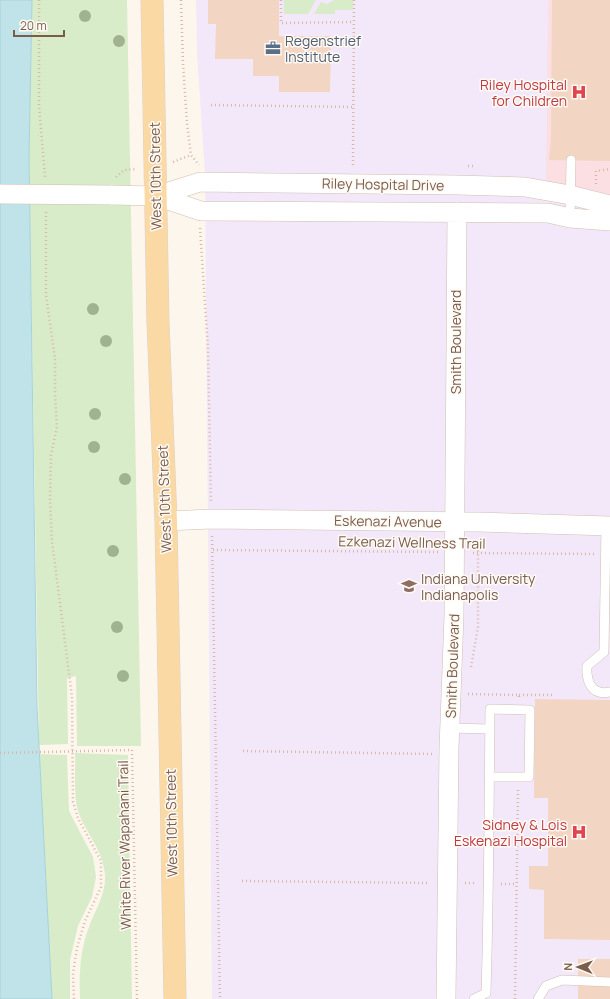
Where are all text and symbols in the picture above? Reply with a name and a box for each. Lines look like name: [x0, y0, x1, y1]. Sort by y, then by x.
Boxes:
scale bar: [14, 12, 64, 38]
text: 20 m: [20, 17, 47, 34]
place label: Regenstrief Institute: [285, 31, 361, 66]
office icon: Regenstrief Institute: [264, 39, 282, 57]
place label: Riley Hospital for Children: [480, 75, 567, 110]
hospital icon: Riley Hospital for Children: [570, 83, 588, 101]
street label: West 10th Street: [145, 121, 165, 230]
street label: Riley Hospital Drive: [322, 173, 444, 195]
street label: Smith Boulevard: [446, 290, 465, 394]
street label: West 10th Street: [153, 444, 175, 553]
street label: Eskenazi Avenue: [334, 511, 442, 531]
street label: Ezkenazi Wellness Trail: [338, 531, 486, 553]
place label: Indiana University Indianapolis: [421, 569, 536, 604]
school or university icon: Indiana University Indianapolis: [400, 577, 418, 595]
street label: Smith Boulevard: [441, 613, 463, 719]
street label: White River Wapahani Trail: [113, 760, 135, 930]
street label: West 10th Street: [161, 768, 181, 877]
place label: Sidney & Lois Eskenazi Hospital: [454, 815, 567, 850]
hospital icon: Sidney & Lois Eskenazi Hospital: [570, 823, 588, 841]
north arrow: [558, 947, 598, 987]
text: N: [560, 963, 575, 971]

